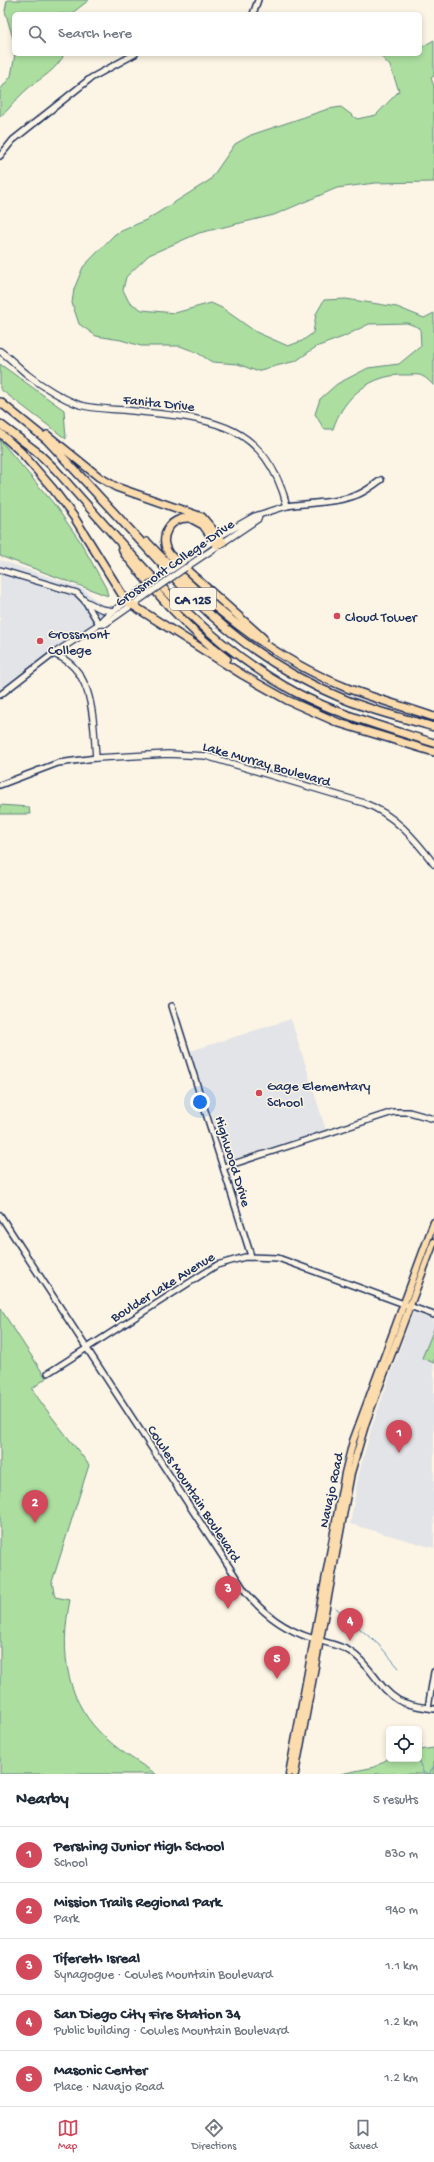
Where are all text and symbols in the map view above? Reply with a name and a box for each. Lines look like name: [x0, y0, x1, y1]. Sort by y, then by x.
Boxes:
search box: [12, 12, 422, 56]
icon: search: [26, 23, 48, 45]
text: Search here: [58, 25, 132, 43]
street label: Fanita Drive: [121, 392, 196, 417]
street label: Grossmont College Drive: [113, 516, 239, 612]
road number: CA 125: [170, 588, 216, 610]
place label: Cloud Tower: [345, 610, 418, 627]
marker: Cloud Tower: [332, 611, 342, 621]
place label: Grossmont College: [48, 627, 110, 660]
marker: Grossmont College: [35, 636, 45, 646]
street label: Lake Murray Boulevard: [200, 739, 334, 792]
place label: Gage Elementary School: [267, 1079, 370, 1112]
marker: Gage Elementary School: [254, 1088, 264, 1098]
your location: [190, 1092, 210, 1112]
street label: Highwood Drive: [210, 1114, 254, 1210]
street label: Boulder Lake Avenue: [107, 1249, 219, 1328]
pin: 1: [386, 1420, 412, 1453]
street label: Cowles Mountain Boulevard: [142, 1423, 244, 1567]
street label: Navajo Road: [316, 1450, 349, 1530]
pin: 2: [22, 1490, 48, 1523]
pin: 3: [215, 1576, 241, 1609]
pin: 4: [337, 1608, 363, 1641]
pin: 5: [264, 1646, 290, 1679]
map controls: [386, 1726, 422, 1762]
button: locate: [386, 1726, 422, 1762]
text: Nearby: [16, 1790, 69, 1810]
text: 5 results: [373, 1793, 418, 1808]
text: Pershing Junior High School: [54, 1838, 224, 1856]
text: 1: [26, 1847, 32, 1862]
text: 830 m: [384, 1847, 418, 1862]
text: School: [54, 1856, 88, 1871]
text: Mission Trails Regional Park: [54, 1894, 222, 1912]
text: 2: [26, 1903, 32, 1918]
text: 940 m: [386, 1903, 418, 1918]
text: Park: [54, 1912, 79, 1927]
text: Tifereth Isreal: [54, 1950, 140, 1968]
text: 3: [26, 1959, 32, 1974]
text: 1.1 km: [385, 1959, 418, 1974]
text: Synagogue · Cowles Mountain Boulevard: [54, 1968, 273, 1983]
text: San Diego City Fire Station 34: [54, 2006, 241, 2024]
text: 4: [26, 2015, 32, 2030]
text: 1.2 km: [384, 2015, 418, 2030]
text: Public building · Cowles Mountain Boulevard: [54, 2024, 288, 2039]
text: Masonic Center: [54, 2062, 147, 2080]
text: 5: [26, 2071, 32, 2086]
text: 1.2 km: [384, 2071, 418, 2086]
text: Place · Navajo Road: [54, 2080, 163, 2095]
tab: Map: [57, 2117, 79, 2153]
tab: Directions: [192, 2117, 236, 2153]
tab: Saved: [349, 2117, 377, 2153]

